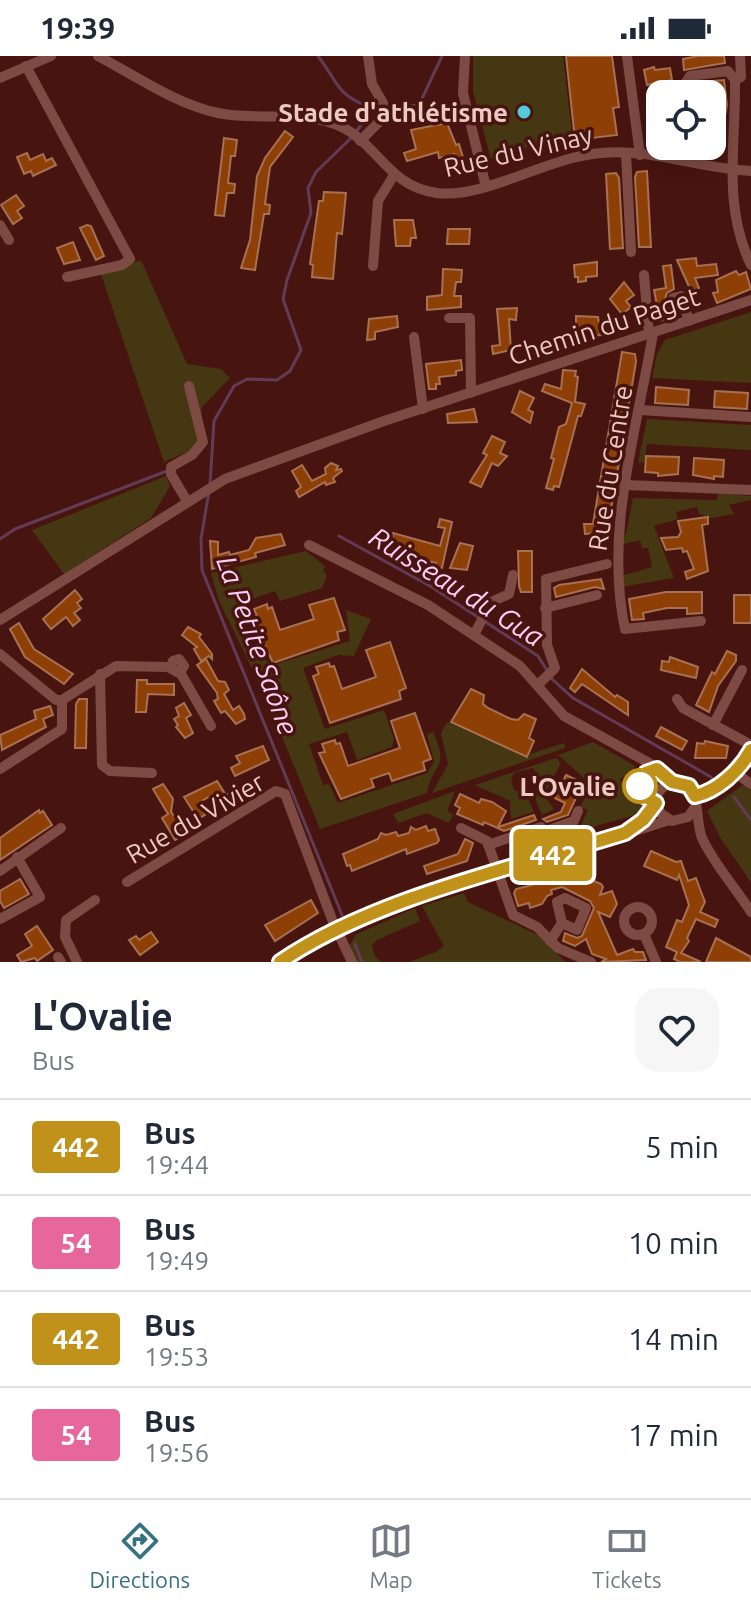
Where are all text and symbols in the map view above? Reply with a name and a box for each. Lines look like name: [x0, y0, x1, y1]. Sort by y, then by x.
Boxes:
text: 19:39: [40, 11, 115, 45]
map controls: [646, 80, 726, 160]
button: locate: [646, 80, 726, 160]
place label: Stade d'athlétisme: [278, 98, 508, 127]
marker: Stade d'athlétisme: [515, 103, 533, 121]
street label: Rue du Vinay: [441, 120, 595, 182]
street label: Chemin du Paget: [505, 281, 703, 371]
street label: Rue du Centre: [583, 383, 637, 553]
water label: Ruisseau du Gua: [364, 520, 550, 652]
water label: La Petite Saône: [211, 551, 305, 739]
street label: Rue du Vivier: [121, 767, 269, 869]
marker: L'Ovalie: [623, 769, 657, 803]
place label: L'Ovalie: [520, 772, 616, 801]
line badge: 442: [507, 829, 599, 881]
text: 442: [529, 839, 577, 870]
button: heart: [635, 988, 719, 1072]
text: L'Ovalie: [32, 995, 173, 1037]
text: Bus: [32, 1046, 75, 1075]
text: Bus: [144, 1116, 196, 1150]
text: 5 min: [645, 1130, 719, 1164]
text: 442: [52, 1131, 100, 1162]
text: 19:44: [144, 1150, 209, 1179]
text: Bus: [144, 1212, 196, 1246]
text: 10 min: [628, 1226, 719, 1260]
text: 54: [60, 1227, 92, 1258]
text: 19:49: [144, 1246, 209, 1275]
text: Bus: [144, 1308, 196, 1342]
text: 14 min: [628, 1322, 719, 1356]
text: 442: [52, 1323, 100, 1354]
text: 19:53: [144, 1342, 209, 1371]
text: Bus: [144, 1404, 196, 1438]
text: 17 min: [628, 1418, 719, 1452]
text: 54: [60, 1419, 92, 1450]
text: 19:56: [144, 1438, 209, 1467]
tab: Directions: [90, 1519, 190, 1592]
tab: Map: [369, 1519, 413, 1592]
tab: Tickets: [592, 1519, 661, 1592]

